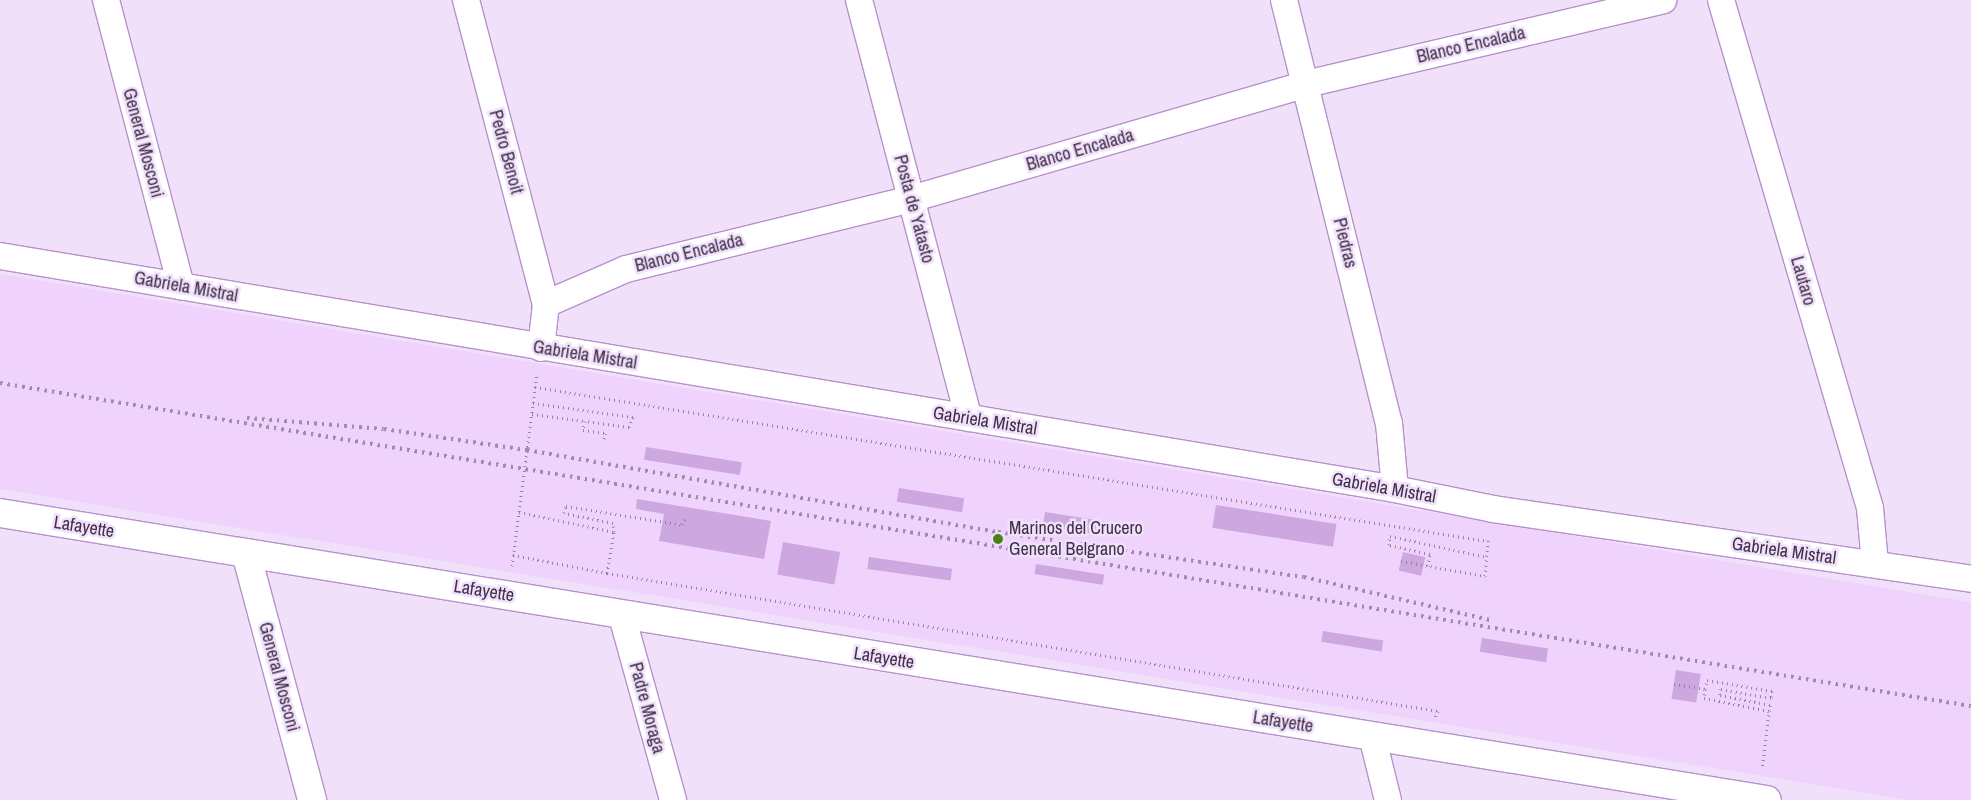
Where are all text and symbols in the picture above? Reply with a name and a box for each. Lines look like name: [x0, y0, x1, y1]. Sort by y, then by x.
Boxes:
street label: Blanco Encalada: [1415, 22, 1527, 68]
street label: General Mosconi: [118, 86, 168, 200]
street label: Pedro Benoit: [484, 108, 528, 196]
street label: Blanco Encalada: [1024, 124, 1136, 176]
street label: Posta de Yatasto: [889, 152, 939, 266]
street label: Piedras: [1328, 216, 1362, 270]
street label: Blanco Encalada: [633, 229, 745, 277]
street label: Lautaro: [1786, 254, 1820, 308]
street label: Gabriela Mistral: [132, 267, 240, 307]
street label: Gabriela Mistral: [531, 336, 639, 374]
street label: Gabriela Mistral: [931, 402, 1039, 440]
street label: Gabriela Mistral: [1330, 468, 1438, 508]
street label: Lafayette: [52, 512, 116, 542]
place label: Marinos del Crucero General Belgrano: [1009, 518, 1143, 560]
marker: Marinos del Crucero General Belgrano: [991, 532, 1005, 546]
street label: Gabriela Mistral: [1731, 533, 1837, 569]
street label: Lafayette: [452, 576, 516, 606]
street label: General Mosconi: [254, 620, 304, 734]
street label: Lafayette: [852, 643, 916, 673]
street label: Padre Moraga: [624, 660, 670, 756]
street label: Lafayette: [1251, 707, 1315, 737]

